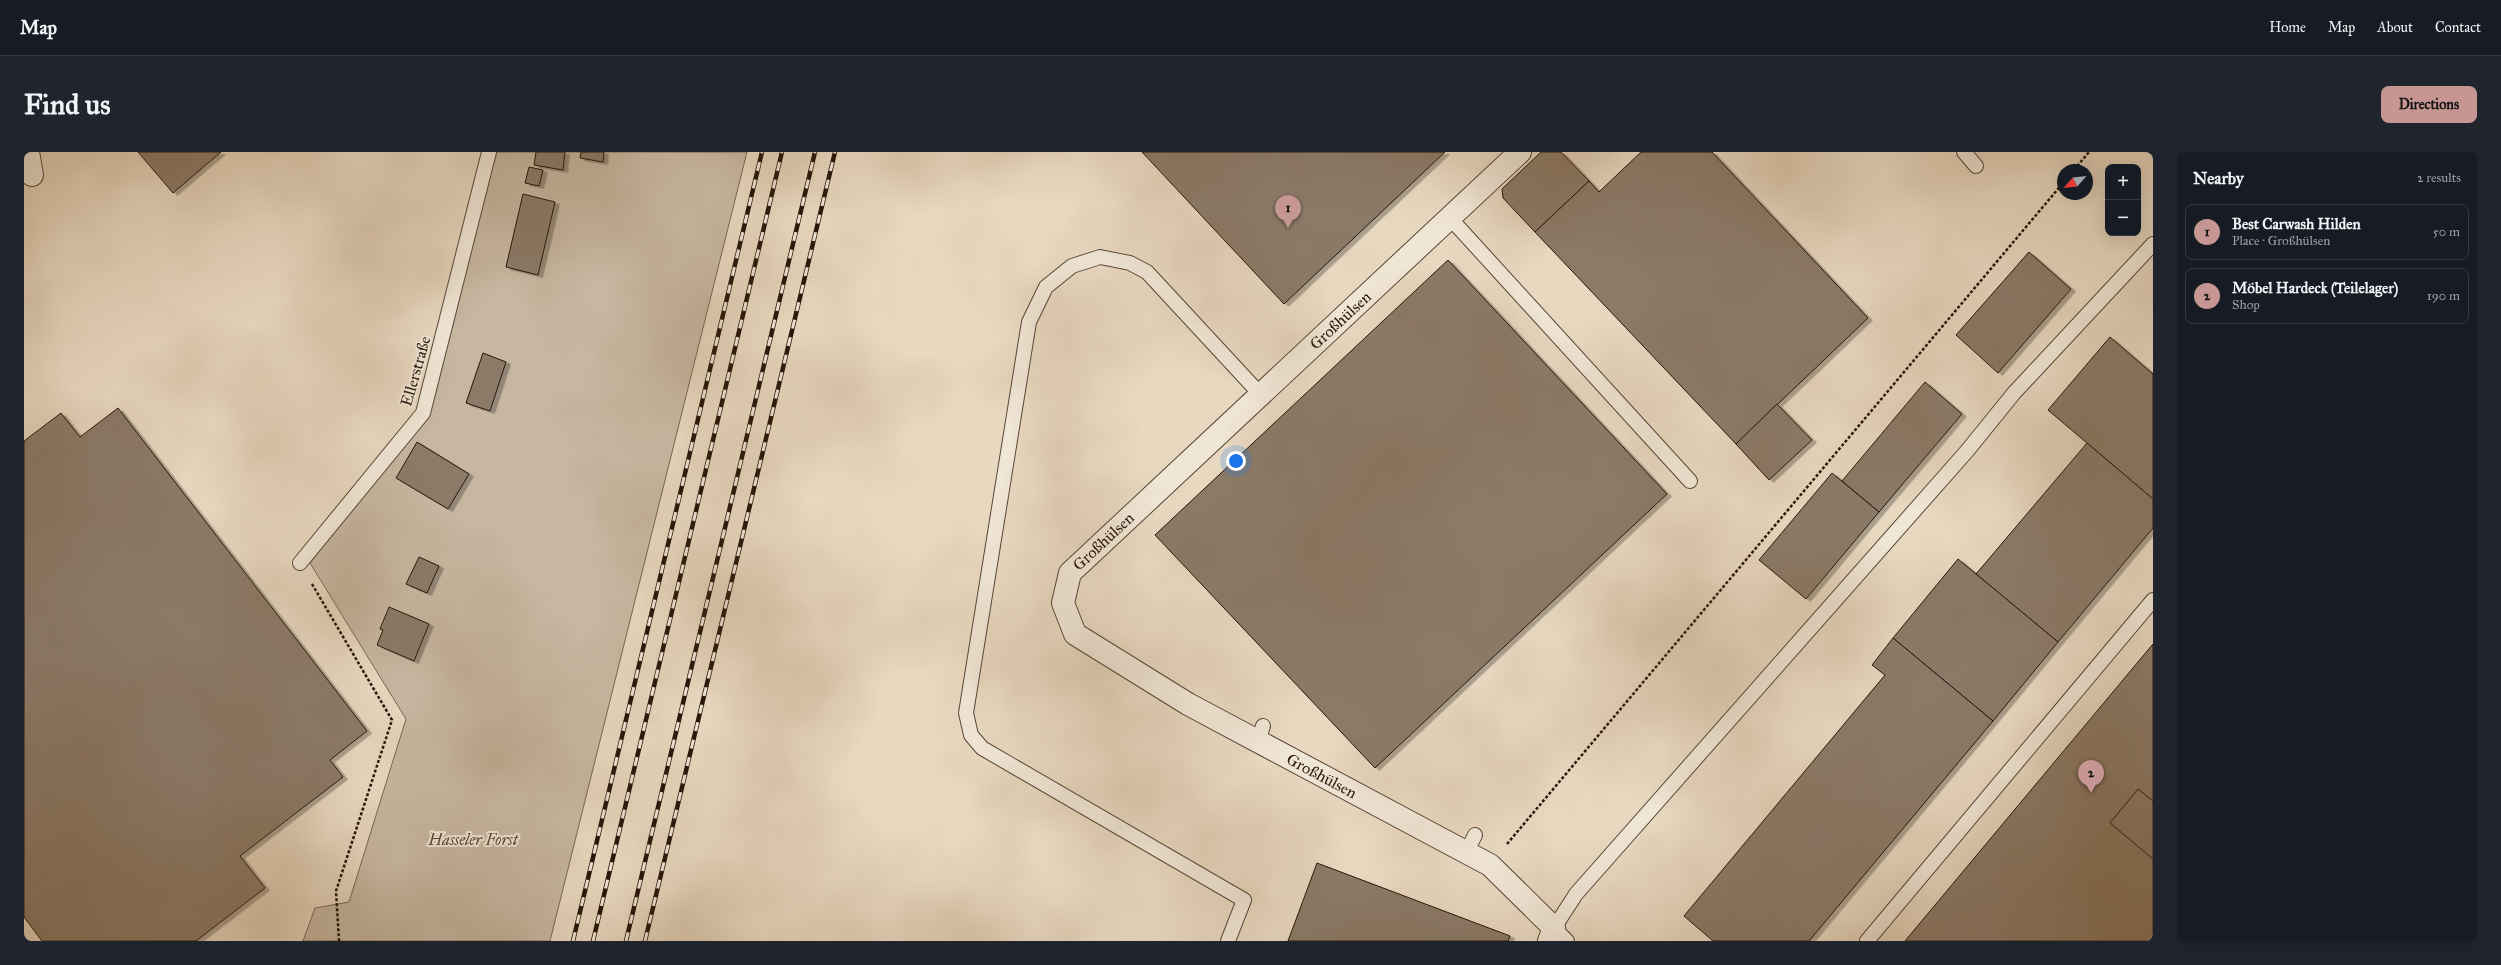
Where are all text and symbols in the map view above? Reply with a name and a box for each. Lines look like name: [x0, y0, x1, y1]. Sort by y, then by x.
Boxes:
text: Map: [20, 16, 57, 39]
text: Home: [2269, 19, 2306, 36]
text: Map: [2328, 19, 2355, 36]
text: About: [2377, 19, 2413, 36]
text: Contact: [2435, 19, 2481, 36]
button: Directions: [2381, 86, 2477, 123]
text: Find us: [24, 87, 110, 122]
north arrow: [2057, 164, 2093, 200]
map controls: [2105, 164, 2141, 236]
button: +: [2105, 164, 2141, 200]
text: Nearby: [2193, 168, 2244, 189]
text: 2 results: [2417, 170, 2461, 186]
pin: 1: [1275, 195, 1301, 228]
button: −: [2105, 200, 2141, 236]
text: Best Carwash Hilden: [2232, 215, 2361, 233]
text: 1: [2204, 224, 2210, 240]
text: 50 m: [2433, 224, 2460, 240]
text: Place · Großhülsen: [2232, 233, 2330, 249]
text: Möbel Hardeck (Teilelager): [2232, 279, 2398, 297]
street label: Großhülsen: [1306, 287, 1375, 354]
text: 2: [2204, 288, 2210, 304]
text: 190 m: [2427, 288, 2460, 304]
text: Shop: [2232, 297, 2260, 313]
street label: Ellerstraße: [396, 334, 435, 408]
your location: [1226, 451, 1246, 471]
street label: Großhülsen: [1069, 508, 1138, 575]
street label: Großhülsen: [1283, 749, 1360, 802]
pin: 2: [2078, 760, 2104, 793]
park label: Hasseler Forst: [427, 830, 519, 849]

